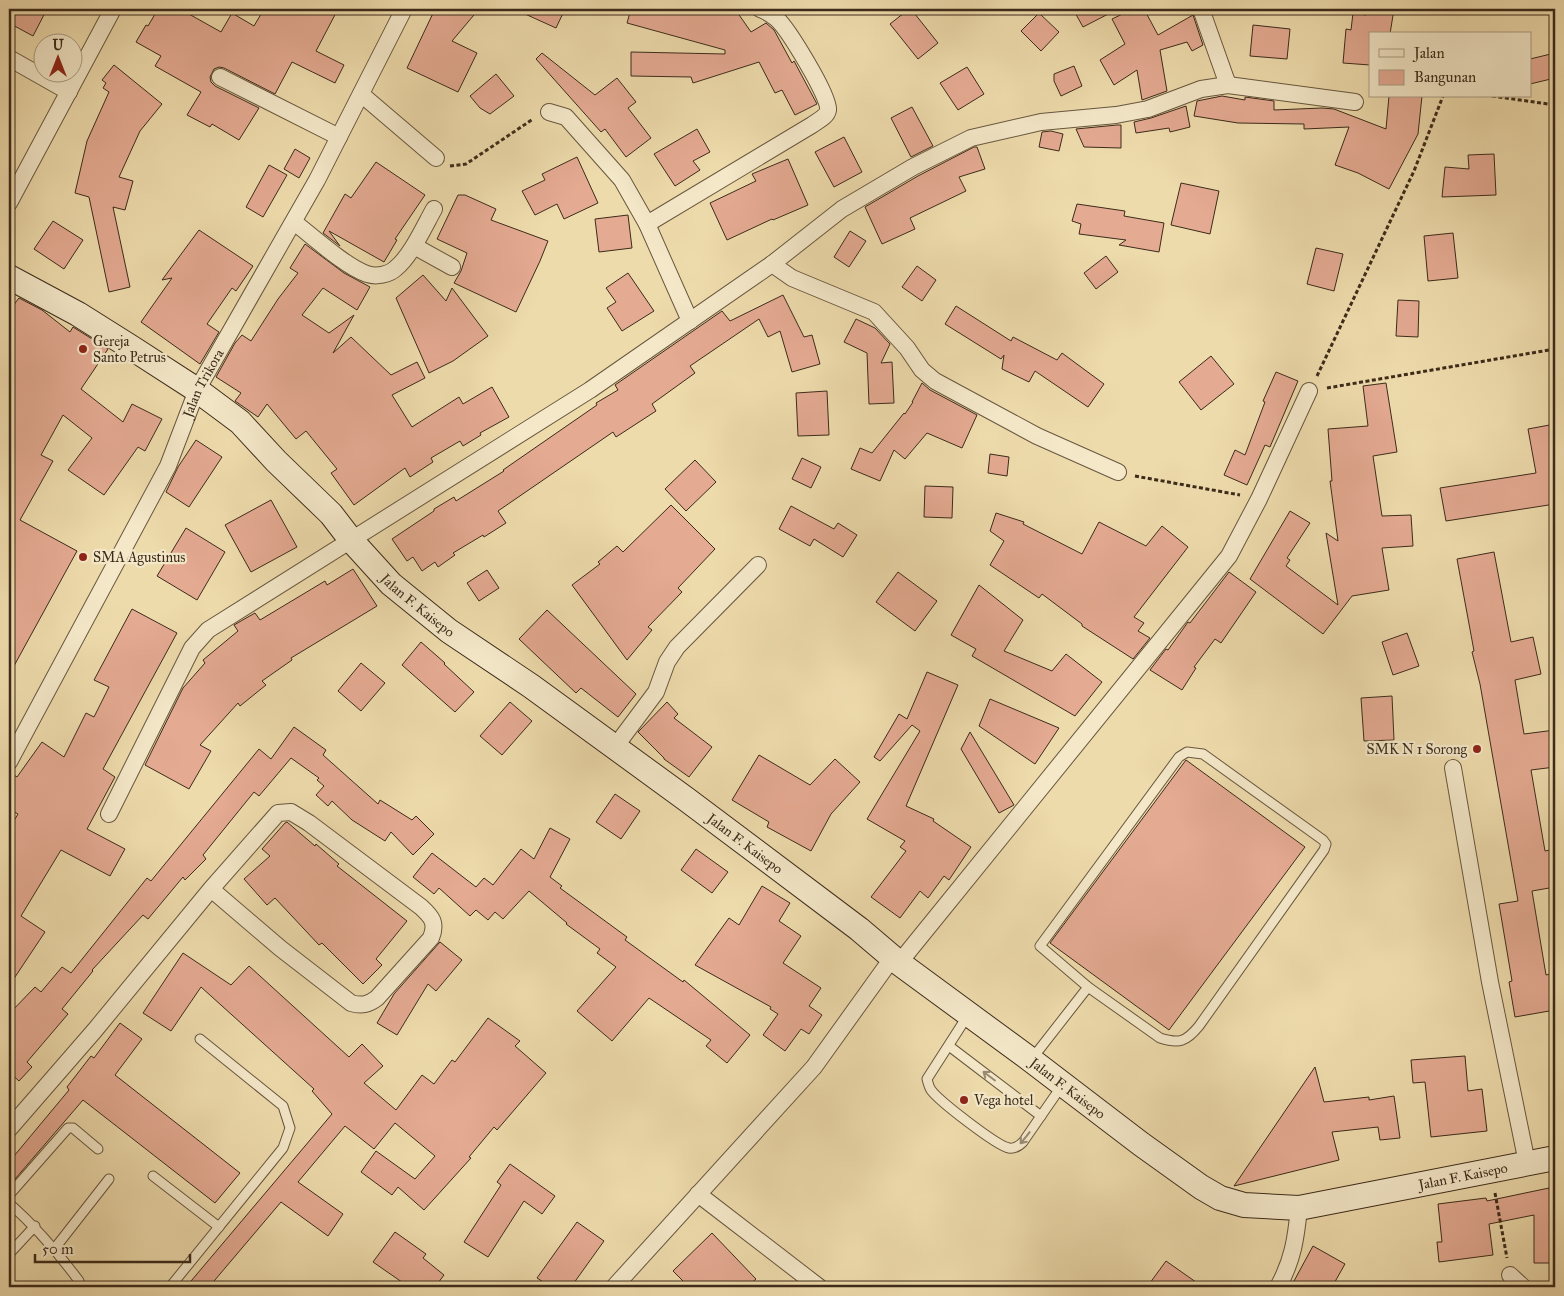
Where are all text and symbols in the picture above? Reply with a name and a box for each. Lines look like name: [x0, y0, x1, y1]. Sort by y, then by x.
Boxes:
north arrow: [32, 32, 82, 82]
legend: [1369, 32, 1532, 98]
text: U: [52, 37, 64, 54]
text: Jalan: [1412, 44, 1445, 63]
text: Bangunan: [1414, 68, 1476, 86]
place label: Gereja Santo Petrus: [93, 333, 166, 366]
marker: Gereja Santo Petrus: [77, 343, 89, 355]
street label: Jalan Trikora: [178, 346, 227, 422]
place label: SMA Agustinus: [93, 549, 185, 566]
marker: SMA Agustinus: [77, 551, 89, 563]
street label: Jalan F. Kaisepo: [375, 569, 458, 641]
place label: SMK N 1 Sorong: [1367, 741, 1467, 758]
marker: SMK N 1 Sorong: [1471, 743, 1483, 755]
street label: Jalan F. Kaisepo: [702, 808, 786, 877]
street label: Jalan F. Kaisepo: [1024, 1053, 1109, 1122]
one-way arrow: [982, 1071, 996, 1081]
place label: Vega hotel: [973, 1092, 1034, 1109]
marker: Vega hotel: [958, 1094, 970, 1106]
one-way arrow: [1020, 1131, 1031, 1144]
street label: Jalan F. Kaisepo: [1415, 1159, 1509, 1194]
scale bar: [35, 1231, 190, 1263]
text: 50 m: [42, 1240, 74, 1258]

